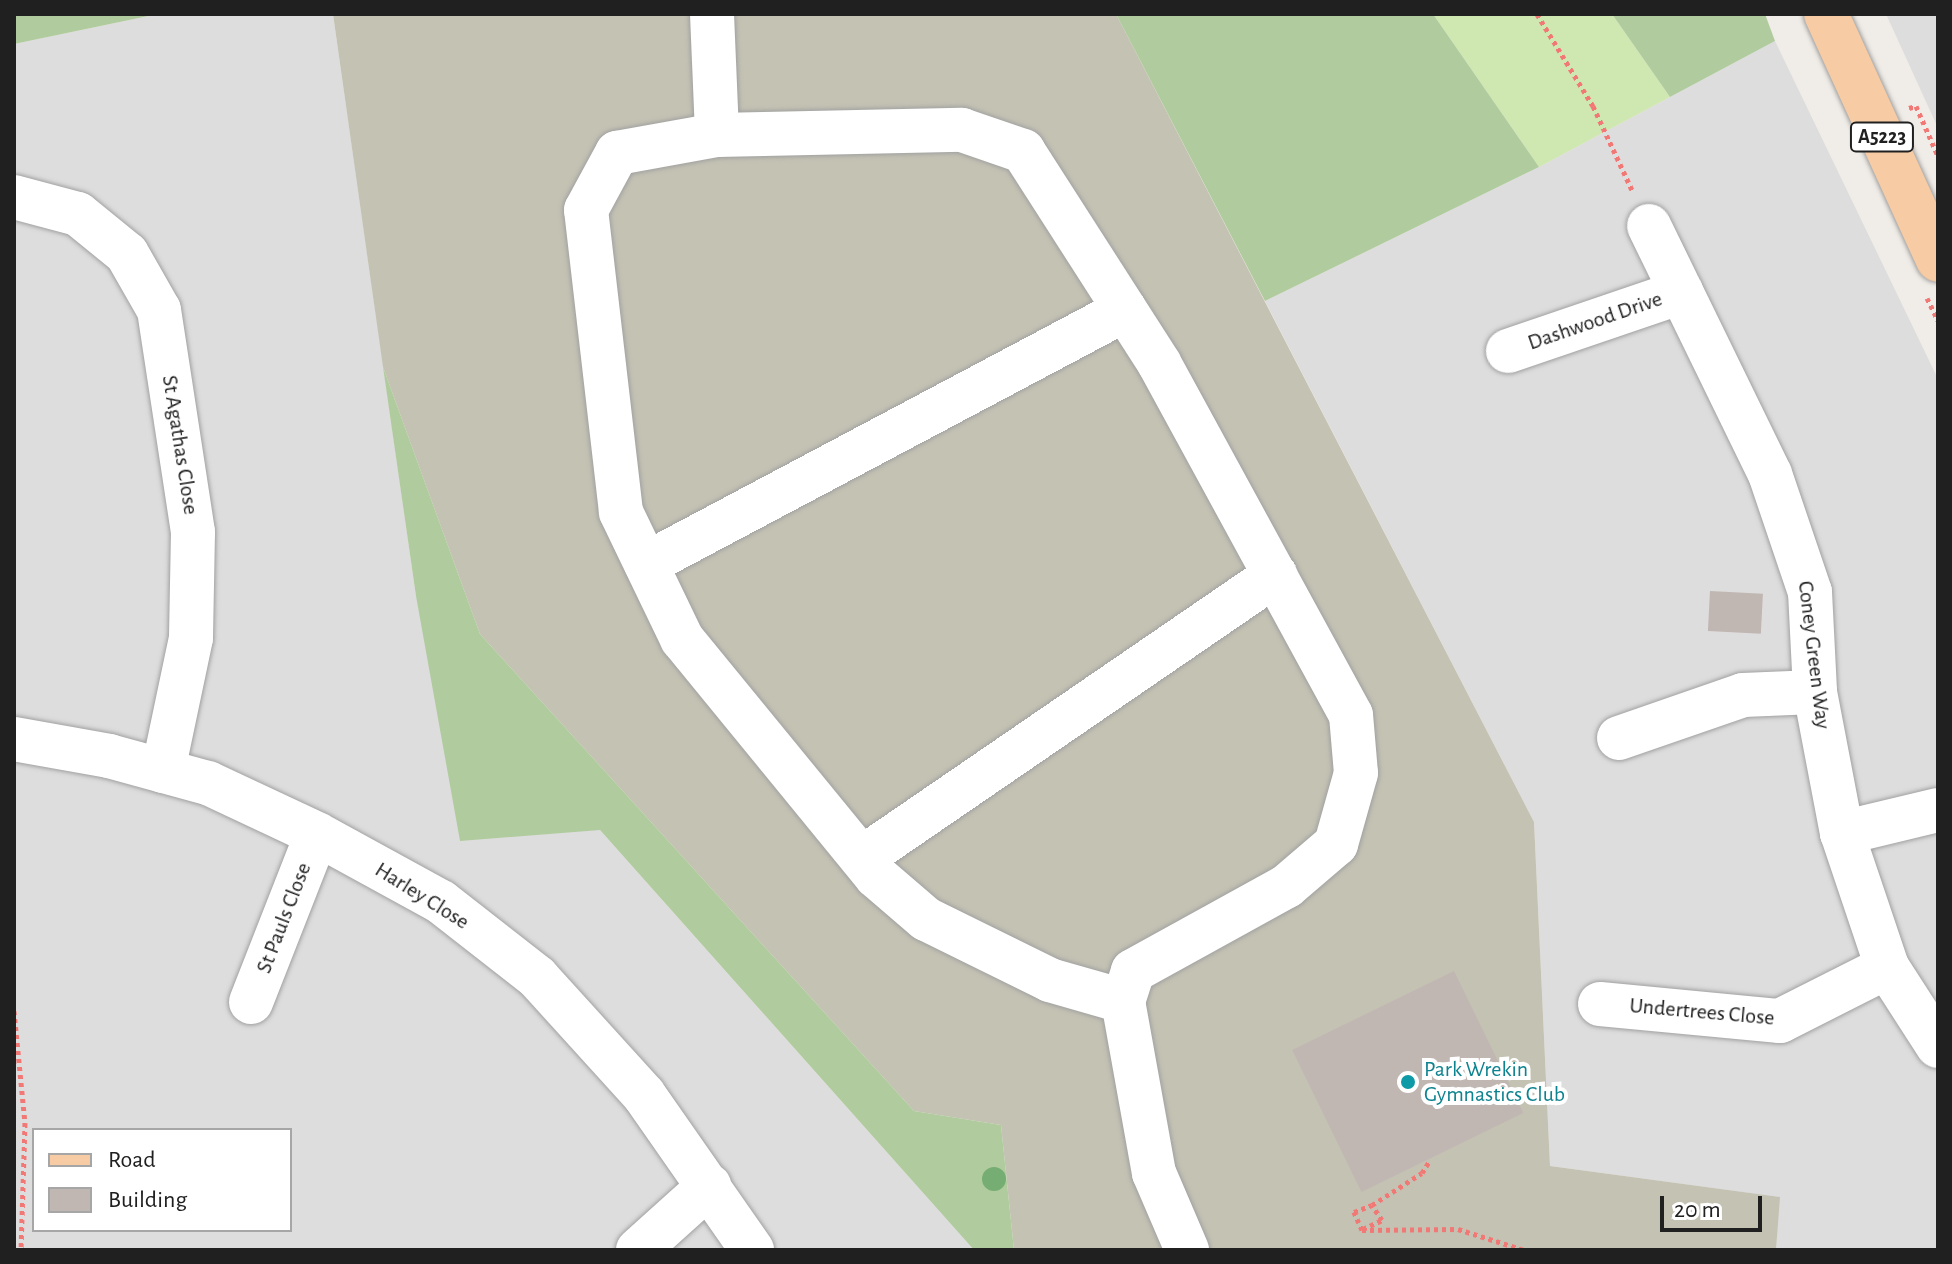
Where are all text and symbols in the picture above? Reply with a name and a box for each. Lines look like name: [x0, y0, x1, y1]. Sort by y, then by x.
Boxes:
road number: A5223: [1848, 121, 1916, 153]
street label: Dashwood Drive: [1524, 286, 1666, 356]
street label: St Agathas Close: [156, 373, 204, 517]
street label: Coney Green Way: [1792, 579, 1836, 731]
street label: Harley Close: [370, 857, 474, 935]
street label: St Pauls Close: [251, 859, 317, 977]
street label: Undertrees Close: [1628, 993, 1776, 1031]
place label: Park Wrekin Gymnastics Club: [1424, 1056, 1565, 1108]
marker: Park Wrekin Gymnastics Club: [1399, 1073, 1417, 1091]
legend: [32, 1128, 292, 1232]
text: Road: [108, 1148, 156, 1172]
scale bar: [1664, 1180, 1766, 1230]
text: Building: [108, 1188, 187, 1212]
text: 20 m: [1674, 1198, 1721, 1222]

